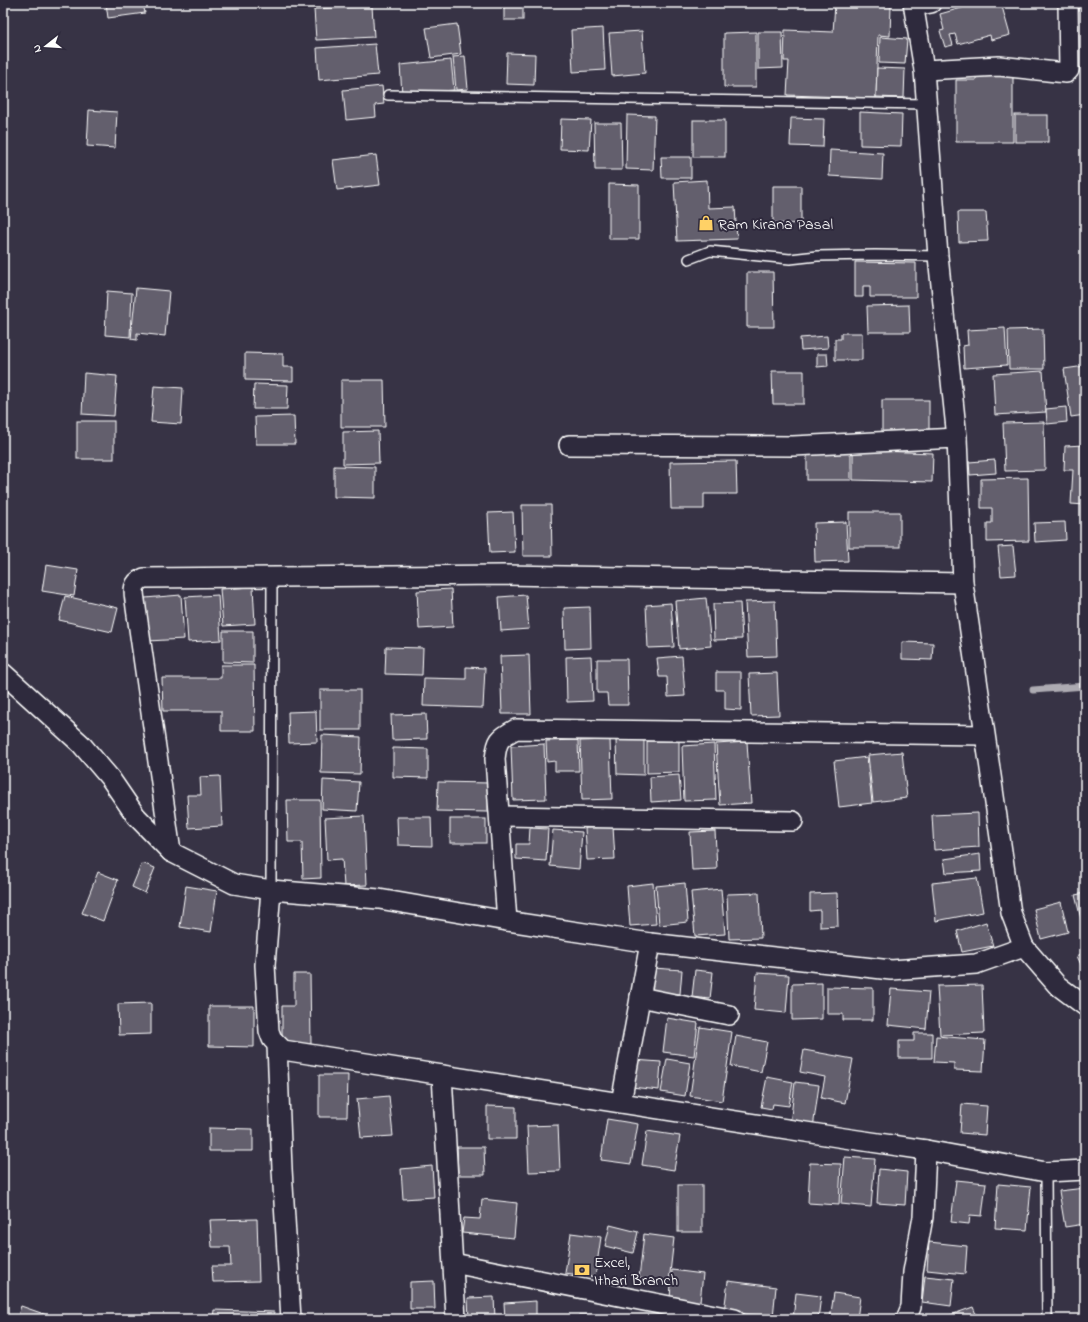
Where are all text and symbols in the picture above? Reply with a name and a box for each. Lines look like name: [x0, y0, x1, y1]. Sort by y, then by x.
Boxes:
north arrow: [26, 26, 66, 66]
text: N: [29, 43, 46, 55]
place label: Ram Kirana Pasal: [718, 213, 833, 237]
shop icon: Ram Kirana Pasal: [697, 214, 715, 232]
place label: Excel, Ithari Branch: [594, 1251, 678, 1293]
bank icon: Excel, Ithari Branch: [573, 1261, 591, 1279]

